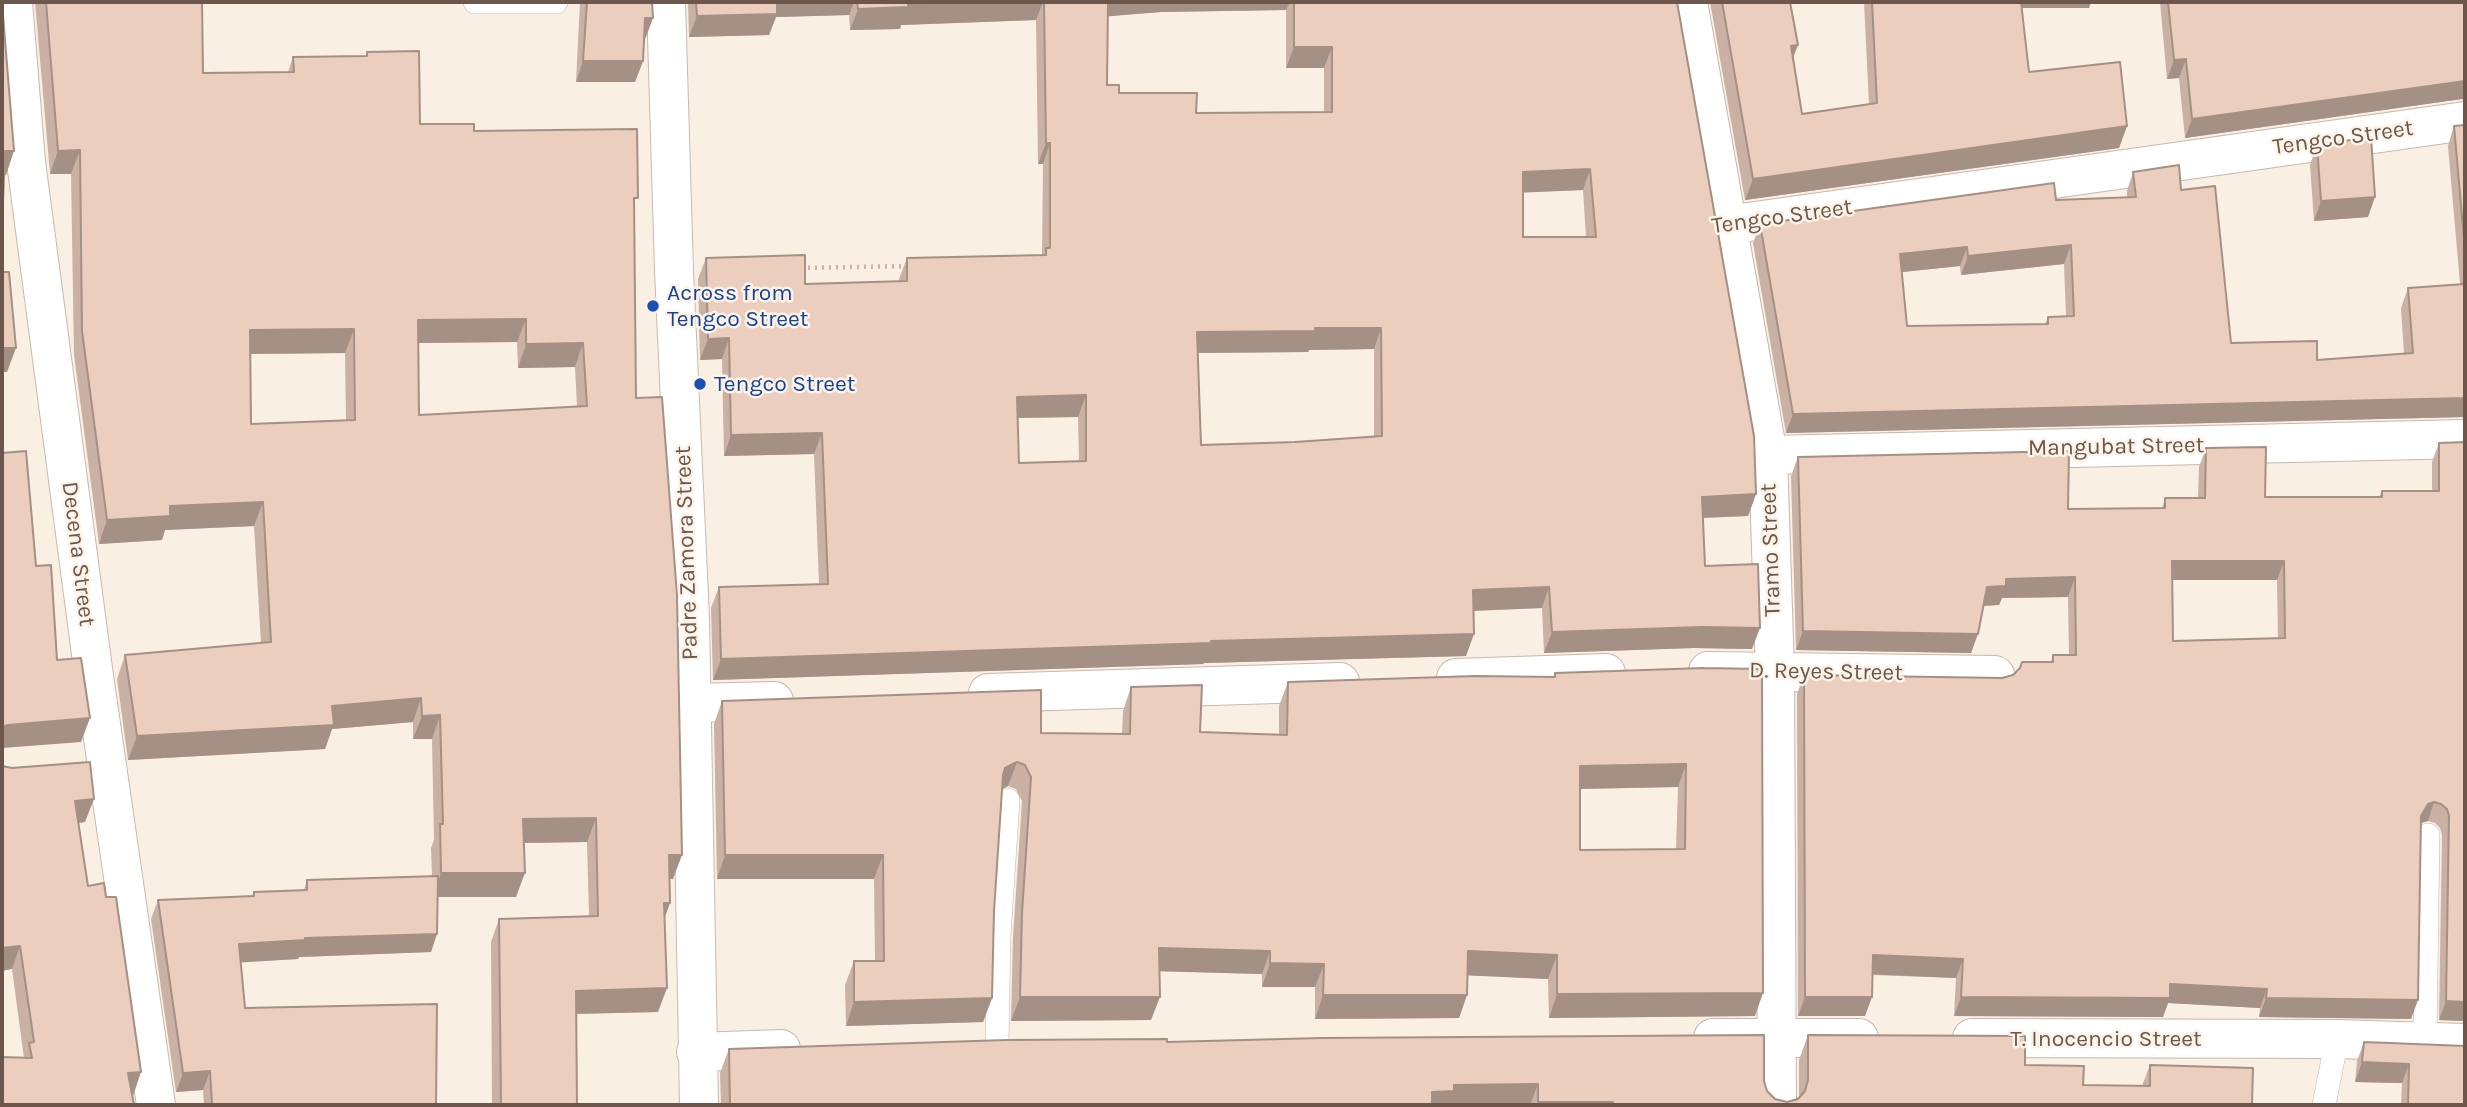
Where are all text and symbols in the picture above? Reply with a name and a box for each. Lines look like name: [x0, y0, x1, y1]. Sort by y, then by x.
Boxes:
street label: Tengco Street: [2271, 114, 2415, 162]
street label: Tengco Street: [1710, 193, 1854, 241]
place label: Across from Tengco Street: [667, 279, 808, 333]
marker: Across from Tengco Street: [645, 298, 661, 314]
place label: Tengco Street: [714, 370, 855, 398]
marker: Tengco Street: [692, 376, 708, 392]
street label: Mangubat Street: [2028, 432, 2204, 462]
street label: Padre Zamora Street: [669, 445, 705, 661]
street label: Decena Street: [55, 480, 101, 628]
street label: Tramo Street: [1755, 483, 1787, 617]
street label: D. Reyes Street: [1749, 657, 1903, 687]
street label: T. Inocencio Street: [2010, 1025, 2202, 1053]

